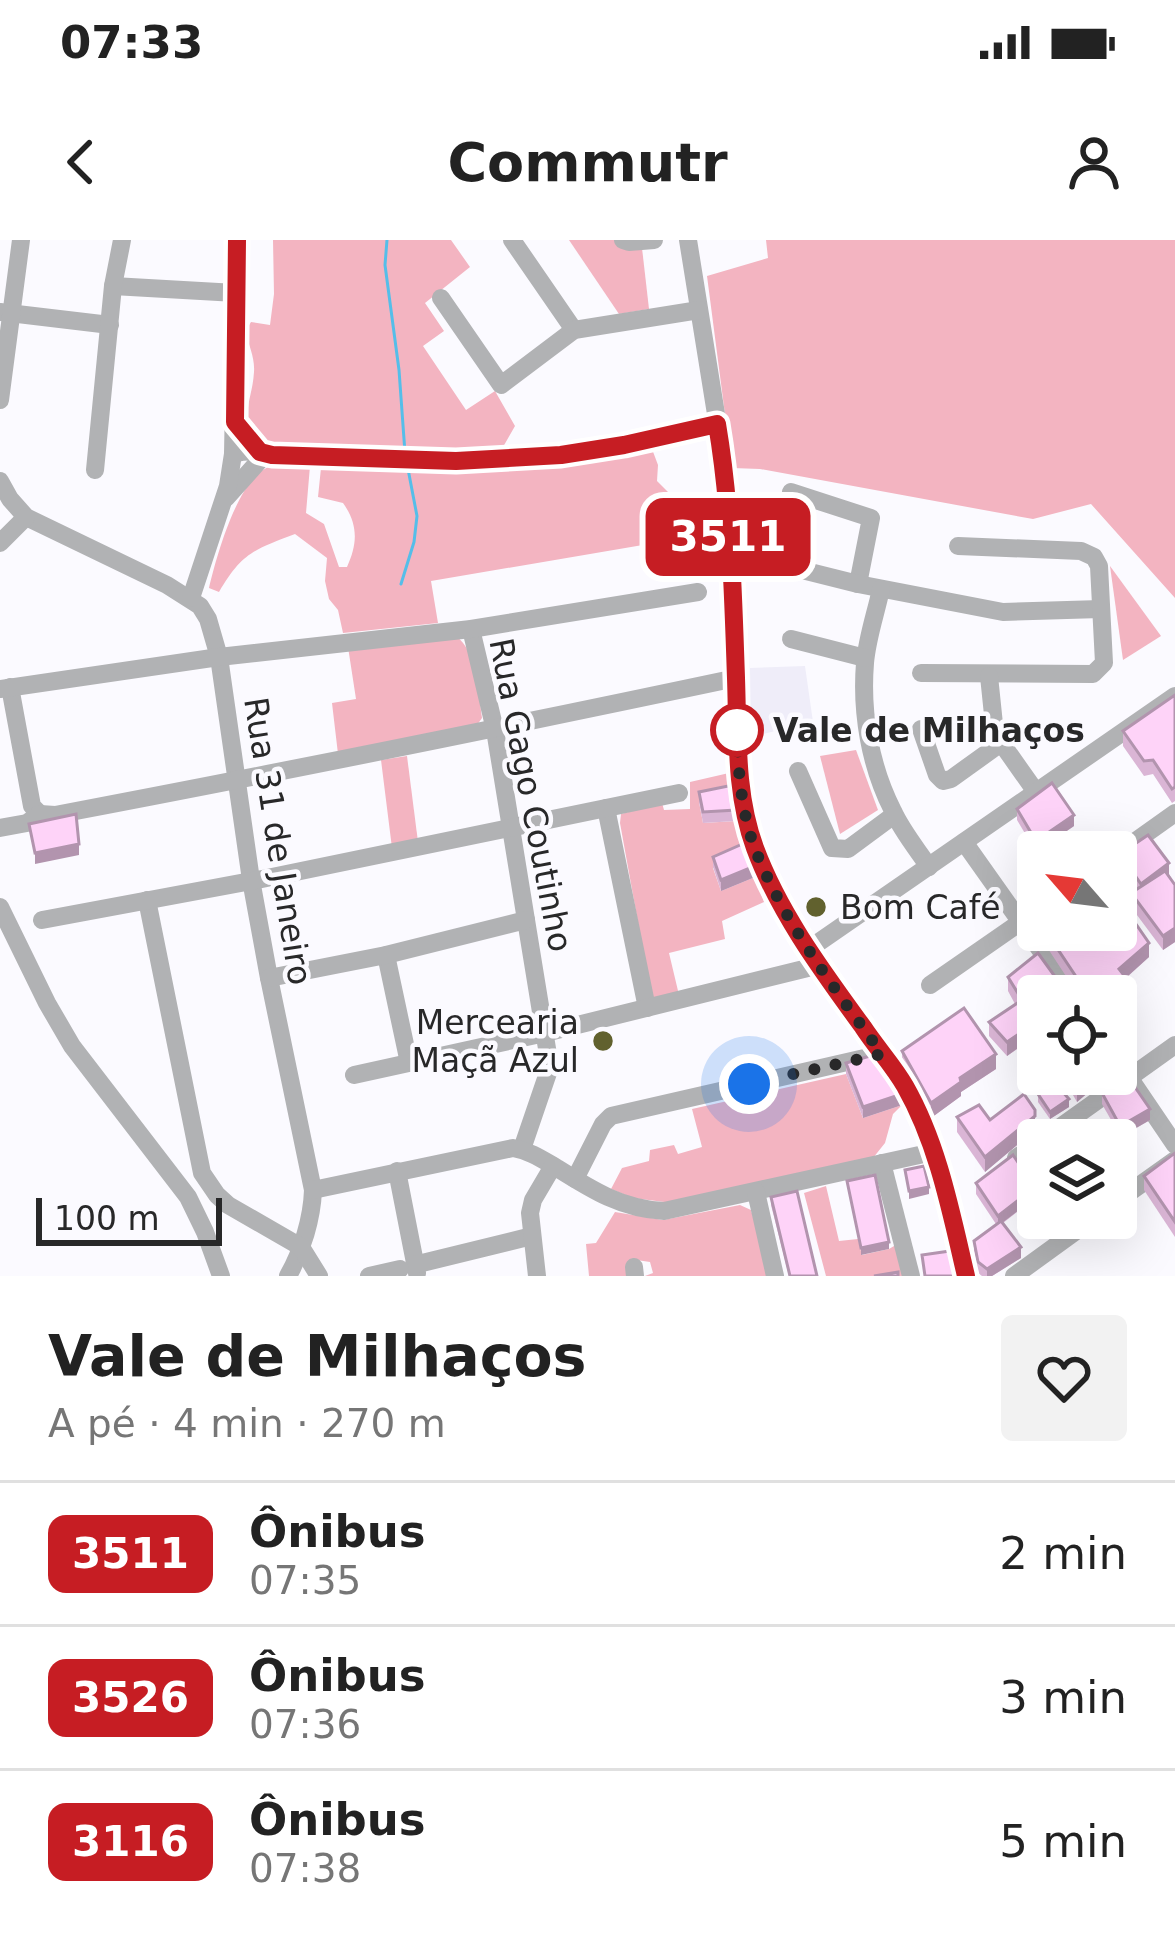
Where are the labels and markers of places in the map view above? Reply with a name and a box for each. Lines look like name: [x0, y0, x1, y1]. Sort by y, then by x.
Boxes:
marker: Vale de Milhaços: [712, 705, 762, 755]
place label: Vale de Milhaços: [773, 711, 1085, 750]
place label: Bom Café: [840, 888, 1001, 927]
marker: Bom Café: [803, 894, 829, 920]
place label: Mercearia Maçã Azul: [411, 1003, 579, 1080]
marker: Mercearia Maçã Azul: [590, 1028, 616, 1054]

